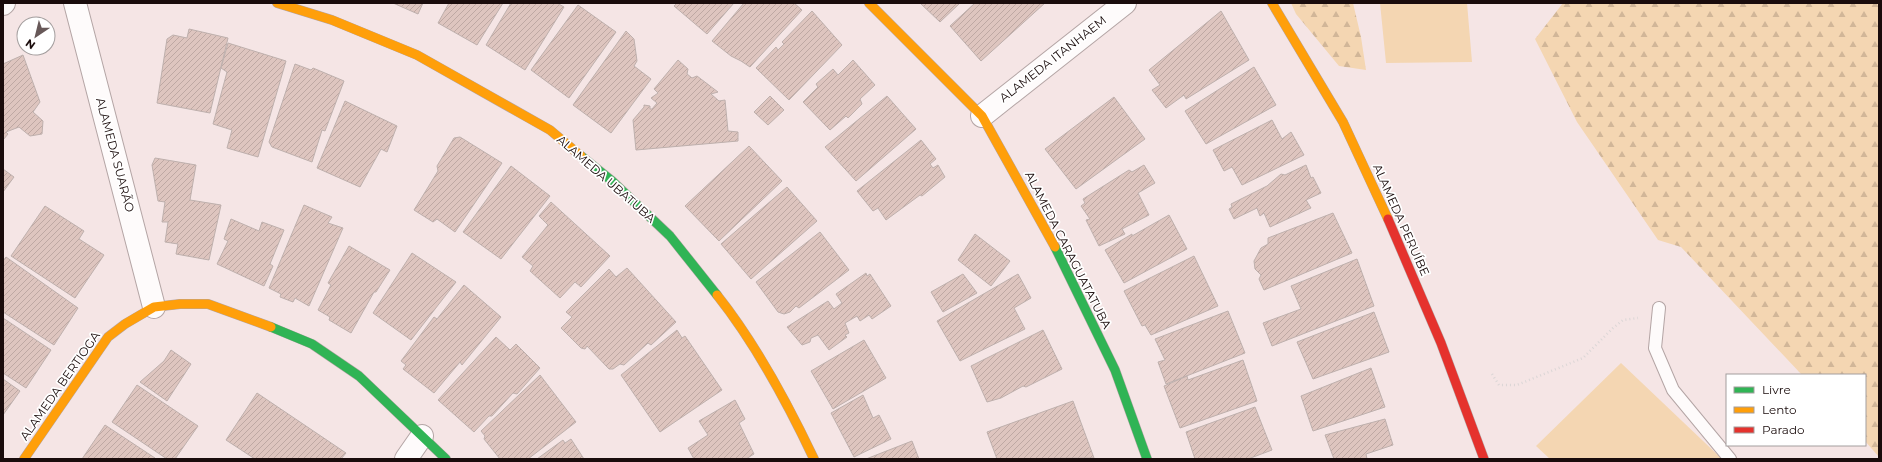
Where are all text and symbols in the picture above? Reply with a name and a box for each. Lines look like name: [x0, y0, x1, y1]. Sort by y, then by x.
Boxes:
street label: ALAMEDA ITANHAEM: [996, 12, 1109, 105]
north arrow: [16, 16, 56, 56]
text: N: [23, 36, 38, 52]
street label: ALAMEDA SUARÃO: [93, 96, 138, 214]
street label: ALAMEDA UBATUBA: [554, 132, 659, 226]
street label: ALAMEDA PERUÍBE: [1370, 162, 1433, 278]
street label: ALAMEDA CARAGUATATUBA: [1022, 169, 1115, 331]
street label: ALAMEDA BERTIOGA: [16, 328, 103, 443]
legend: [1726, 374, 1866, 446]
text: Livre: [1762, 382, 1791, 397]
text: Lento: [1762, 402, 1797, 417]
text: Parado: [1762, 422, 1805, 437]

